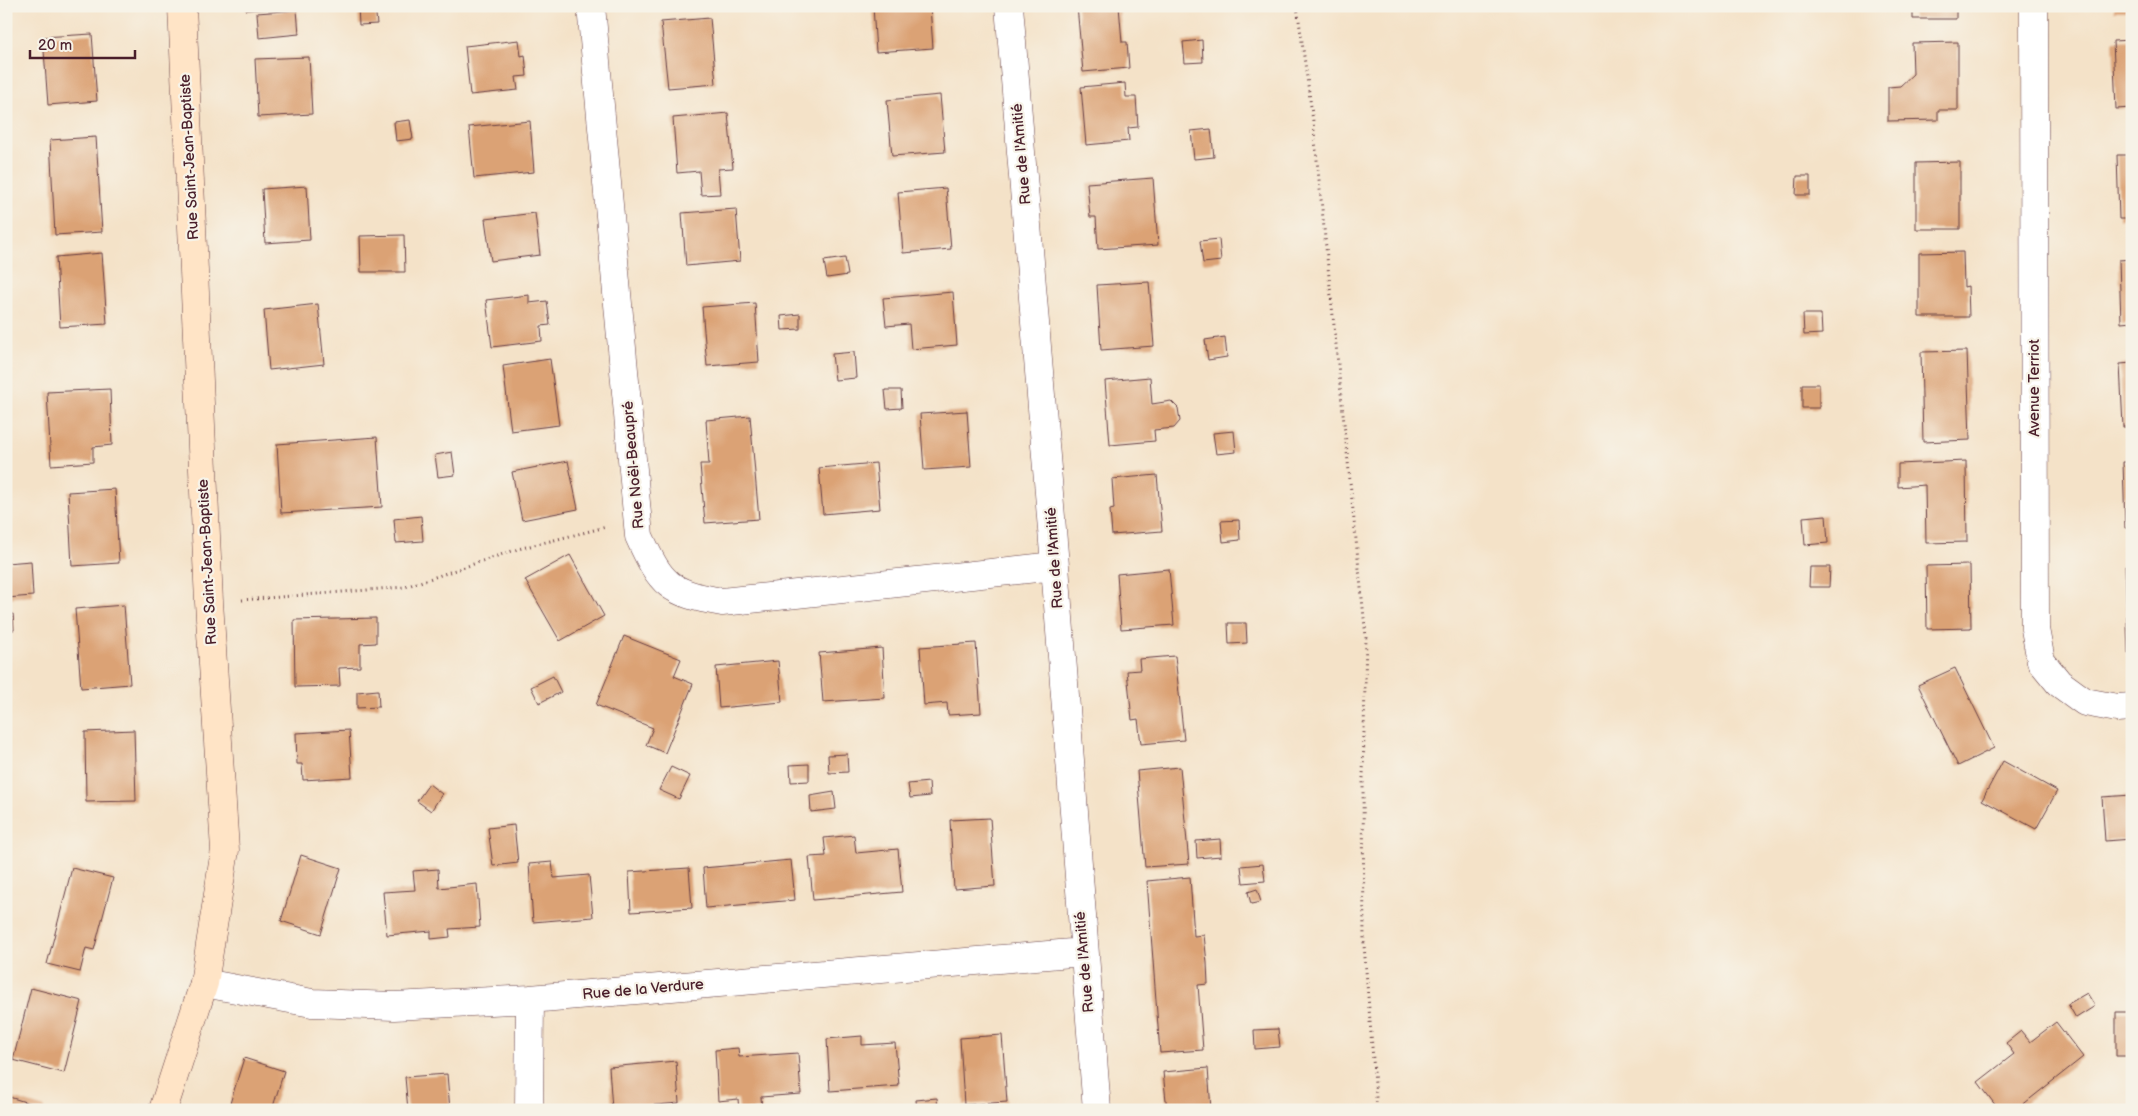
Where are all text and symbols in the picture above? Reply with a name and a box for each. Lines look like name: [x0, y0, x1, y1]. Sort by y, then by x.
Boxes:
scale bar: [30, 28, 135, 60]
text: 20 m: [38, 36, 72, 55]
street label: Rue Saint-Jean-Baptiste: [176, 73, 203, 240]
street label: Rue de l'Amitié: [1008, 103, 1035, 205]
street label: Avenue Terriot: [2025, 339, 2044, 437]
street label: Rue Noël-Beaupré: [618, 400, 649, 530]
street label: Rue Saint-Jean-Baptiste: [194, 478, 221, 645]
street label: Rue de l'Amitié: [1041, 507, 1068, 609]
street label: Rue de l'Amitié: [1071, 911, 1098, 1013]
street label: Rue de la Verdure: [581, 975, 705, 1004]

